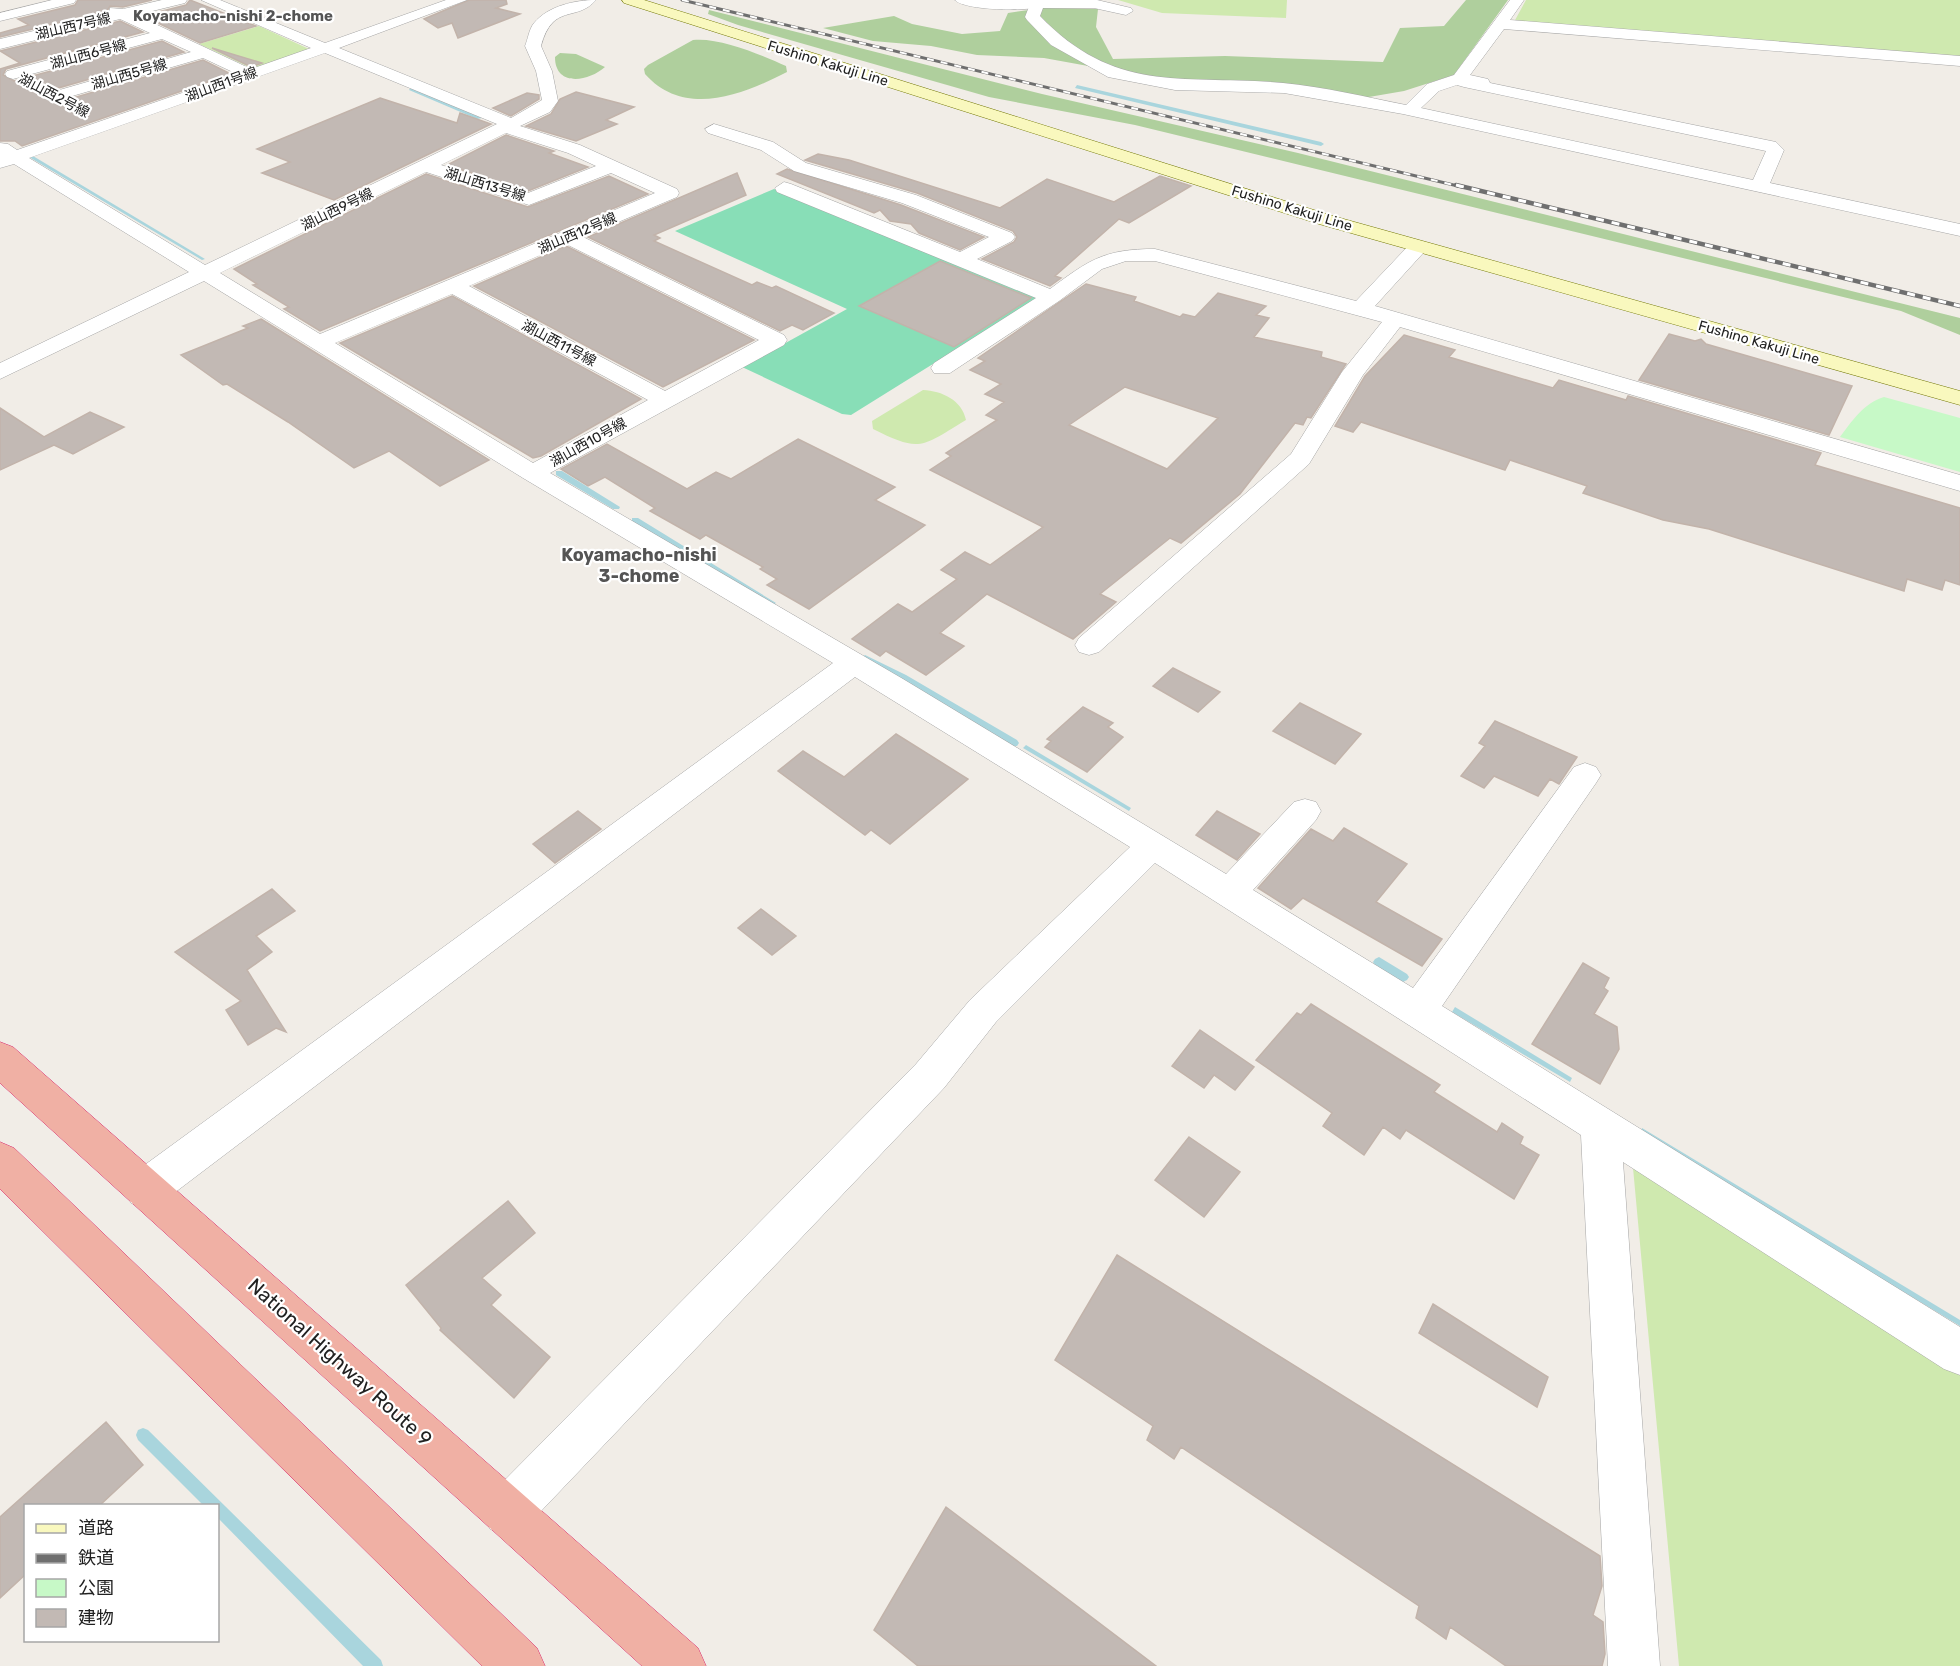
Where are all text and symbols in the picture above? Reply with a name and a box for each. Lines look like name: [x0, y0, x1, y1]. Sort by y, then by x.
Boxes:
district label: Koyamacho-nishi 2-chome: [133, 7, 333, 25]
street label: 湖山西7号線: [34, 10, 113, 43]
street label: 湖山西6号線: [48, 36, 128, 73]
street label: Fushino Kakuji Line: [766, 37, 890, 90]
street label: 湖山西5号線: [89, 56, 169, 93]
street label: 湖山西1号線: [183, 63, 260, 105]
street label: 湖山西2号線: [15, 70, 92, 121]
street label: 湖山西13号線: [442, 164, 528, 205]
street label: Fushino Kakuji Line: [1230, 182, 1354, 235]
street label: 湖山西9号線: [298, 185, 376, 234]
street label: 湖山西12号線: [535, 209, 619, 258]
street label: 湖山西11号線: [519, 317, 599, 370]
street label: Fushino Kakuji Line: [1696, 317, 1822, 368]
street label: 湖山西10号線: [547, 414, 629, 470]
district label: Koyamacho-nishi 3-chome: [561, 544, 717, 587]
street label: National Highway Route 9: [243, 1273, 437, 1451]
legend: [24, 1504, 219, 1642]
text: 道路: [78, 1517, 114, 1539]
text: 鉄道: [78, 1547, 114, 1569]
text: 公園: [78, 1577, 114, 1599]
text: 建物: [78, 1607, 114, 1629]

